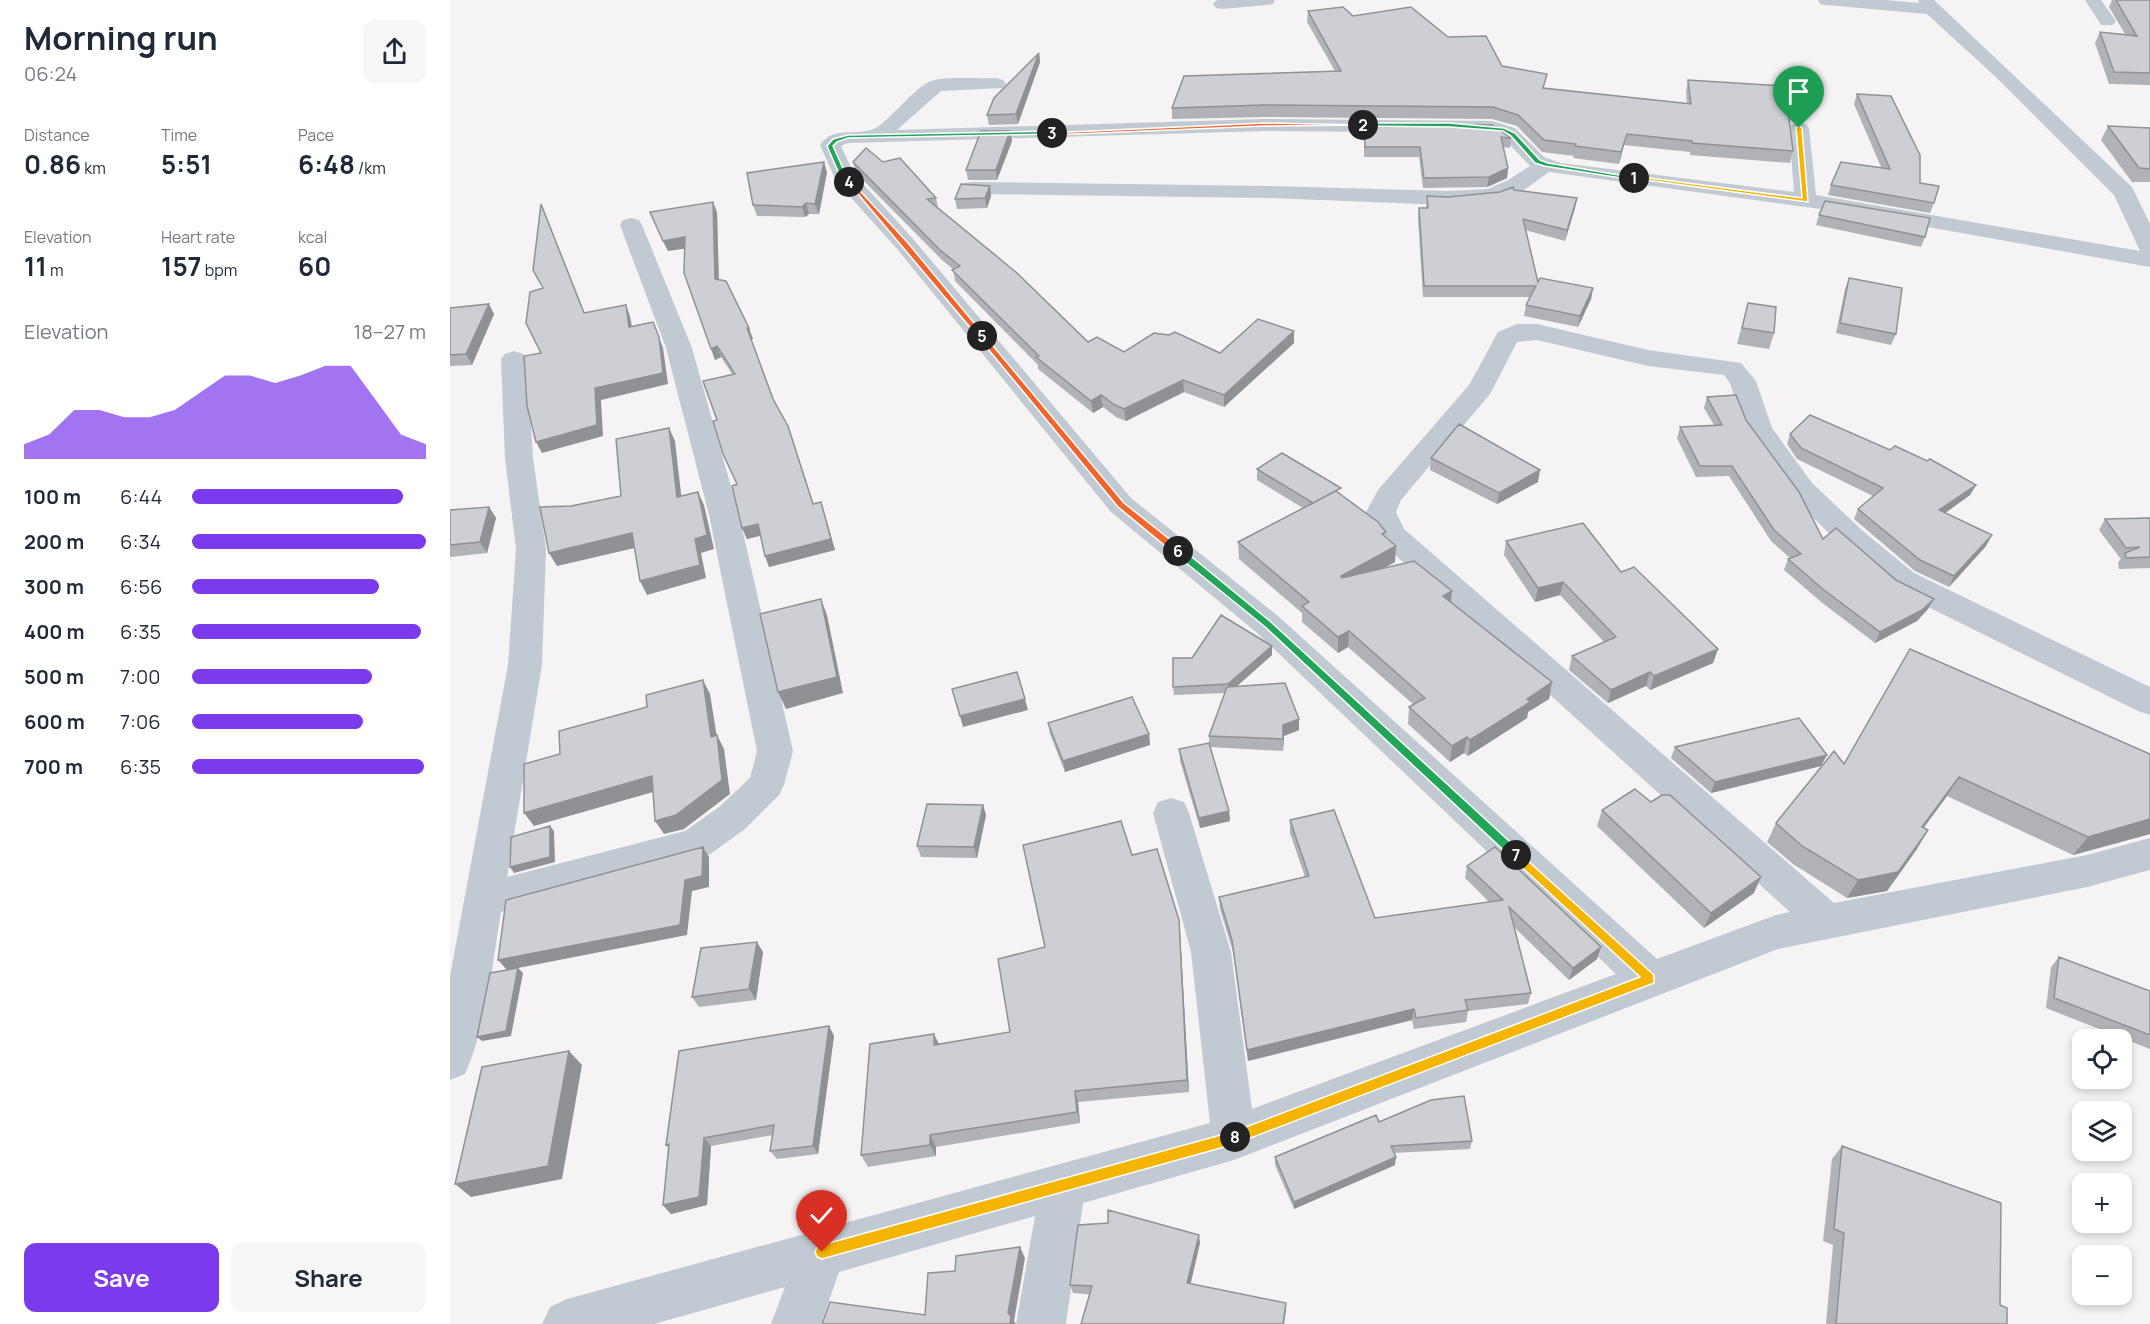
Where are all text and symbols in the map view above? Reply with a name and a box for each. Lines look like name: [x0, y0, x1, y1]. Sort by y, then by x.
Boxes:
text: Morning run: [24, 15, 218, 60]
button: share: [363, 20, 426, 83]
text: 06:24: [24, 60, 77, 87]
pin: [1773, 66, 1824, 128]
icon: arrive: [1782, 75, 1815, 108]
pin: 2: [1348, 110, 1378, 140]
text: 2: [1358, 114, 1368, 136]
pin: 3: [1037, 118, 1067, 148]
text: 3: [1047, 122, 1057, 144]
text: Distance: [24, 124, 90, 146]
text: Time: [161, 124, 197, 146]
text: Pace: [298, 124, 334, 146]
text: 0.86: [24, 146, 81, 182]
text: 5:51: [161, 146, 212, 182]
text: 6:48: [298, 146, 355, 182]
text: km: [81, 157, 106, 179]
text: /km: [355, 157, 386, 179]
pin: 1: [1619, 163, 1649, 193]
pin: 4: [834, 167, 864, 197]
text: 1: [1630, 167, 1638, 189]
text: 4: [844, 171, 854, 193]
text: Elevation: [24, 226, 92, 248]
text: Heart rate: [161, 226, 235, 248]
text: kcal: [298, 226, 327, 248]
text: 11: [24, 248, 47, 284]
text: 157: [161, 248, 202, 284]
text: 60: [298, 248, 331, 284]
text: m: [47, 259, 64, 281]
text: bpm: [202, 259, 237, 281]
text: Elevation: [24, 318, 108, 345]
text: 18–27 m: [353, 318, 426, 345]
pin: 5: [967, 321, 997, 351]
text: 5: [977, 325, 987, 347]
text: 100 m: [24, 483, 81, 510]
text: 6:44: [120, 483, 162, 510]
text: 200 m: [24, 528, 84, 555]
text: 6:34: [120, 528, 161, 555]
pin: 6: [1163, 536, 1193, 566]
text: 6: [1173, 540, 1183, 562]
text: 300 m: [24, 573, 84, 600]
text: 6:56: [120, 573, 162, 600]
text: 400 m: [24, 618, 84, 645]
text: 6:35: [120, 618, 161, 645]
text: 500 m: [24, 663, 84, 690]
text: 7:00: [120, 663, 160, 690]
text: 600 m: [24, 708, 85, 735]
text: 7:06: [120, 708, 161, 735]
text: 700 m: [24, 753, 83, 780]
text: 6:35: [120, 753, 161, 780]
pin: 7: [1501, 840, 1531, 870]
text: 7: [1512, 844, 1520, 866]
map controls: [2072, 1029, 2132, 1305]
button: locate: [2072, 1029, 2132, 1089]
button: layers: [2072, 1101, 2132, 1161]
pin: 8: [1220, 1122, 1250, 1152]
text: 8: [1230, 1126, 1240, 1148]
button: +: [2072, 1173, 2132, 1233]
pin: [796, 1190, 847, 1252]
icon: check: [805, 1199, 838, 1232]
button: Save: [24, 1243, 219, 1312]
button: Share: [231, 1243, 426, 1312]
button: −: [2072, 1245, 2132, 1305]

